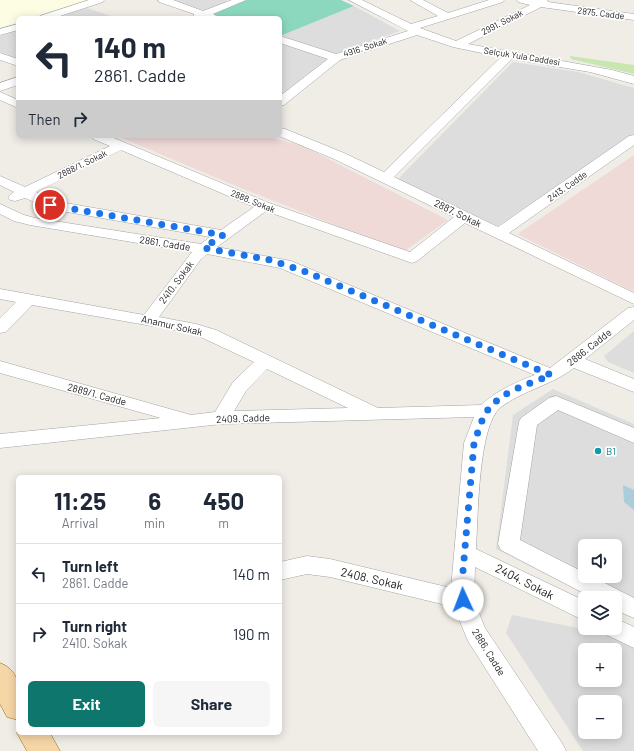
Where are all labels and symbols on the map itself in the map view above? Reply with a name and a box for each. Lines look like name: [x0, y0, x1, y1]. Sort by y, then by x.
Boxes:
street label: 2875. Cadde: [577, 5, 625, 21]
street label: 2991. Sokak: [479, 7, 525, 37]
street label: 4916. Sokak: [342, 35, 389, 59]
street label: Selçuk Yula Caddesi: [483, 45, 561, 67]
street label: 2888/1. Sokak: [55, 147, 109, 181]
street label: 2413. Cadde: [545, 168, 589, 204]
street label: 2888. Sokak: [229, 187, 277, 215]
pin: [33, 188, 67, 222]
street label: 2887. Sokak: [432, 196, 484, 230]
street label: 2861. Cadde: [139, 233, 191, 253]
street label: 2410. Sokak: [156, 258, 196, 306]
street label: Anamur Sokak: [140, 312, 204, 338]
street label: 2886. Cadde: [564, 326, 614, 368]
street label: 2889/1. Cadde: [66, 380, 128, 408]
street label: 2409. Cadde: [216, 411, 270, 425]
place label: B1: [606, 445, 616, 457]
marker: B1: [593, 446, 603, 456]
street label: 2404. Sokak: [493, 560, 557, 602]
street label: 2408. Sokak: [340, 564, 404, 592]
position arrow: [442, 579, 484, 621]
street label: 2886. Cadde: [470, 626, 508, 678]

